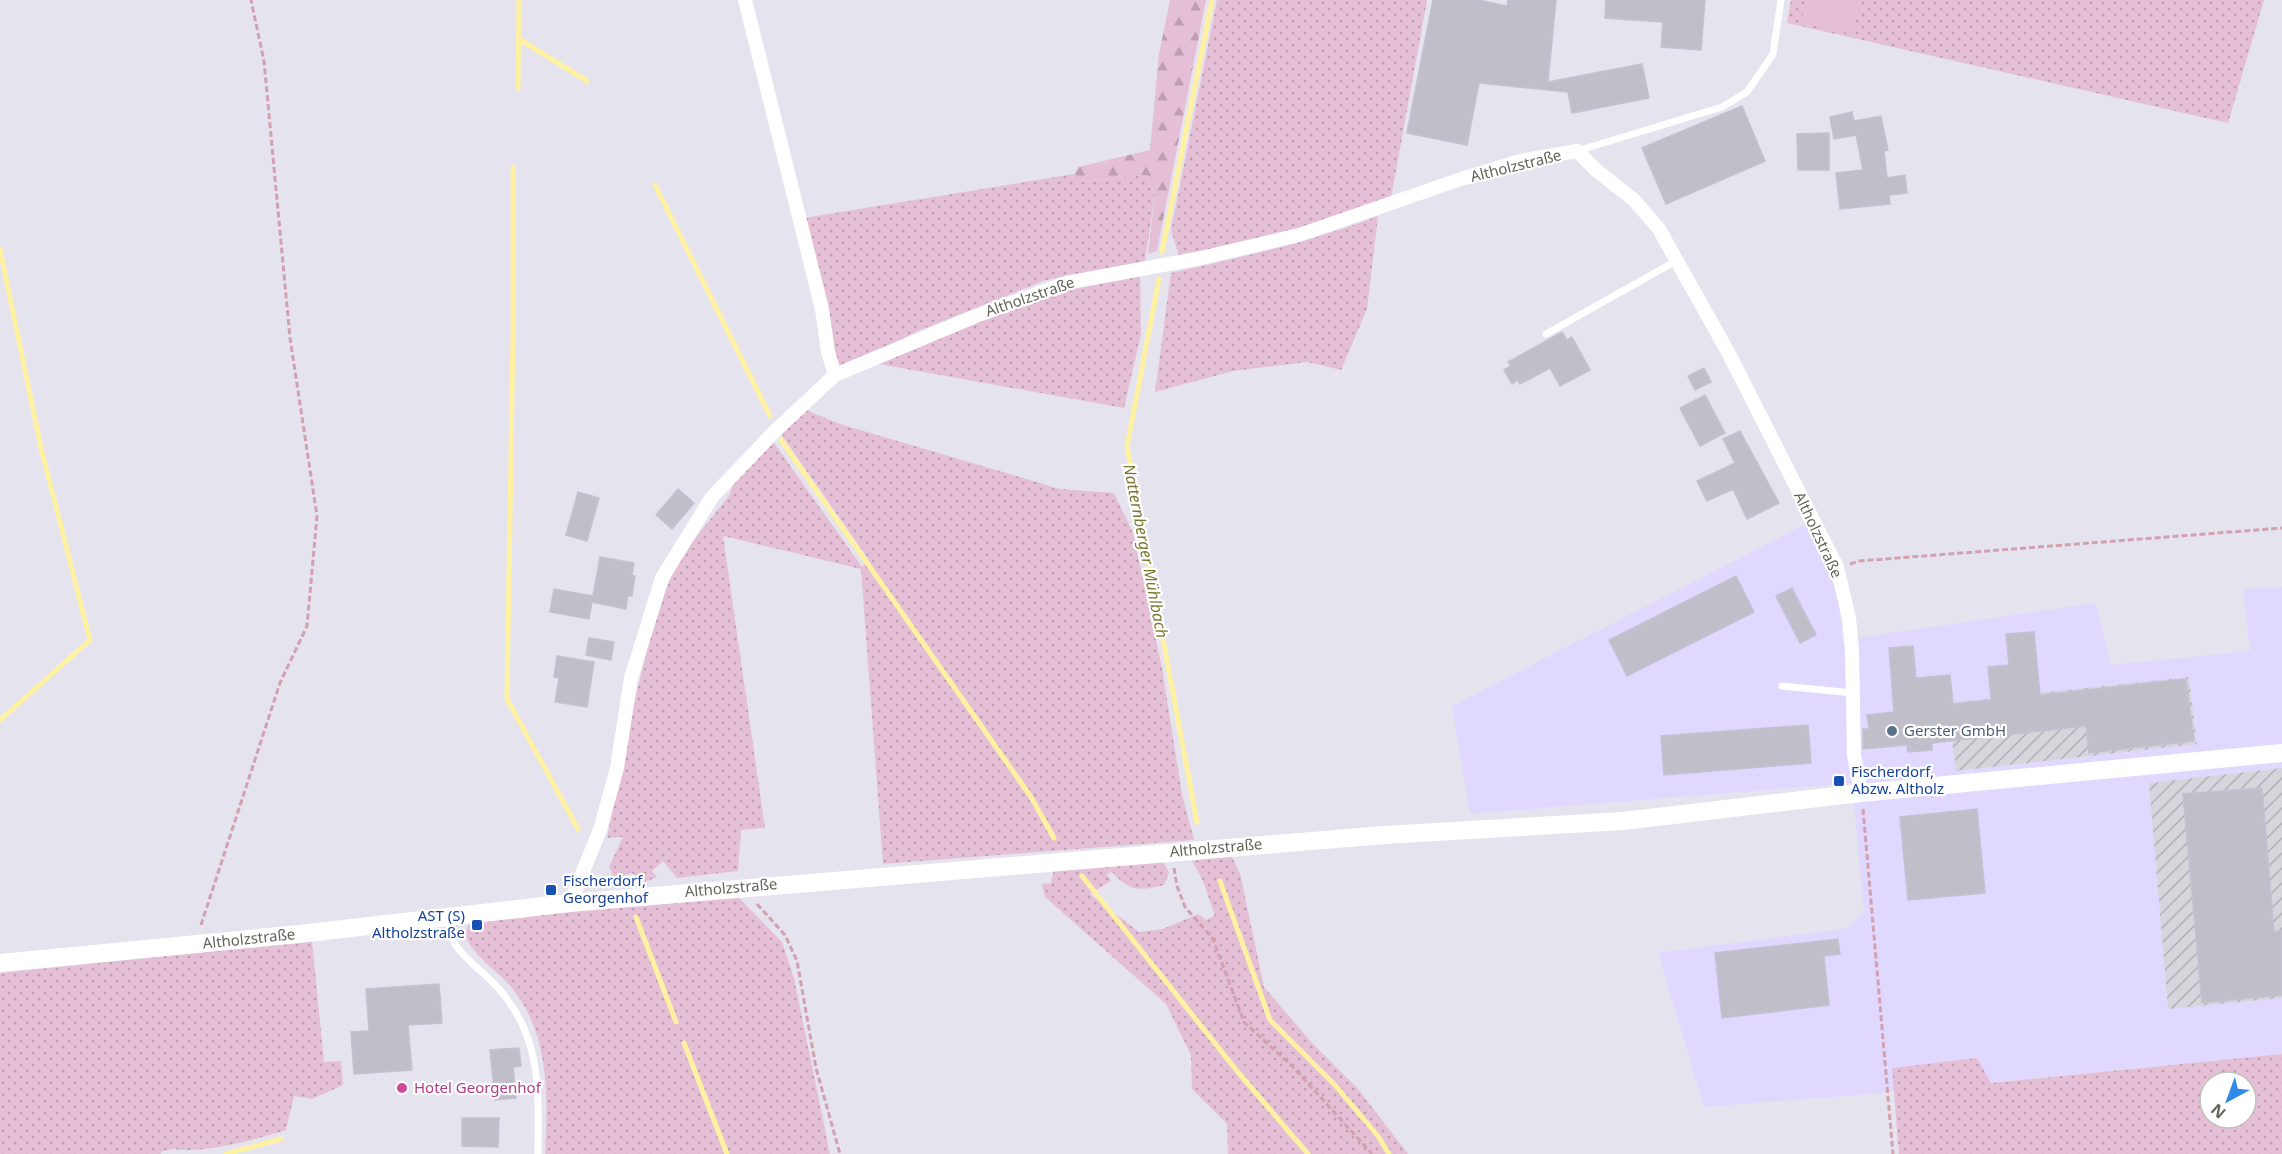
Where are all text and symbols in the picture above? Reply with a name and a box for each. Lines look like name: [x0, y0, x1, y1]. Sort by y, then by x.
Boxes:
street label: Altholzstraße: [1468, 144, 1563, 186]
street label: Altholzstraße: [982, 271, 1077, 321]
water label: Natternberger Mühlbach: [1118, 462, 1174, 640]
street label: Altholzstraße: [1790, 488, 1848, 581]
place label: Gerster GmbH: [1904, 720, 2006, 740]
marker: Gerster GmbH: [1885, 724, 1899, 738]
place label: Fischerdorf, Abzw. Altholz: [1851, 761, 1944, 798]
marker: Fischerdorf, Abzw. Altholz: [1832, 774, 1846, 788]
street label: Altholzstraße: [1169, 833, 1263, 861]
place label: Fischerdorf, Georgenhof: [563, 870, 649, 907]
street label: Altholzstraße: [684, 873, 778, 901]
marker: Fischerdorf, Georgenhof: [544, 883, 558, 897]
place label: AST (S) Altholzstraße: [372, 905, 465, 942]
marker: AST (S) Altholzstraße: [470, 918, 484, 932]
street label: Altholzstraße: [202, 923, 296, 953]
north arrow: [2198, 1070, 2258, 1130]
place label: Hotel Georgenhof: [414, 1077, 542, 1097]
marker: Hotel Georgenhof: [395, 1081, 409, 1095]
text: N: [2206, 1099, 2230, 1124]

